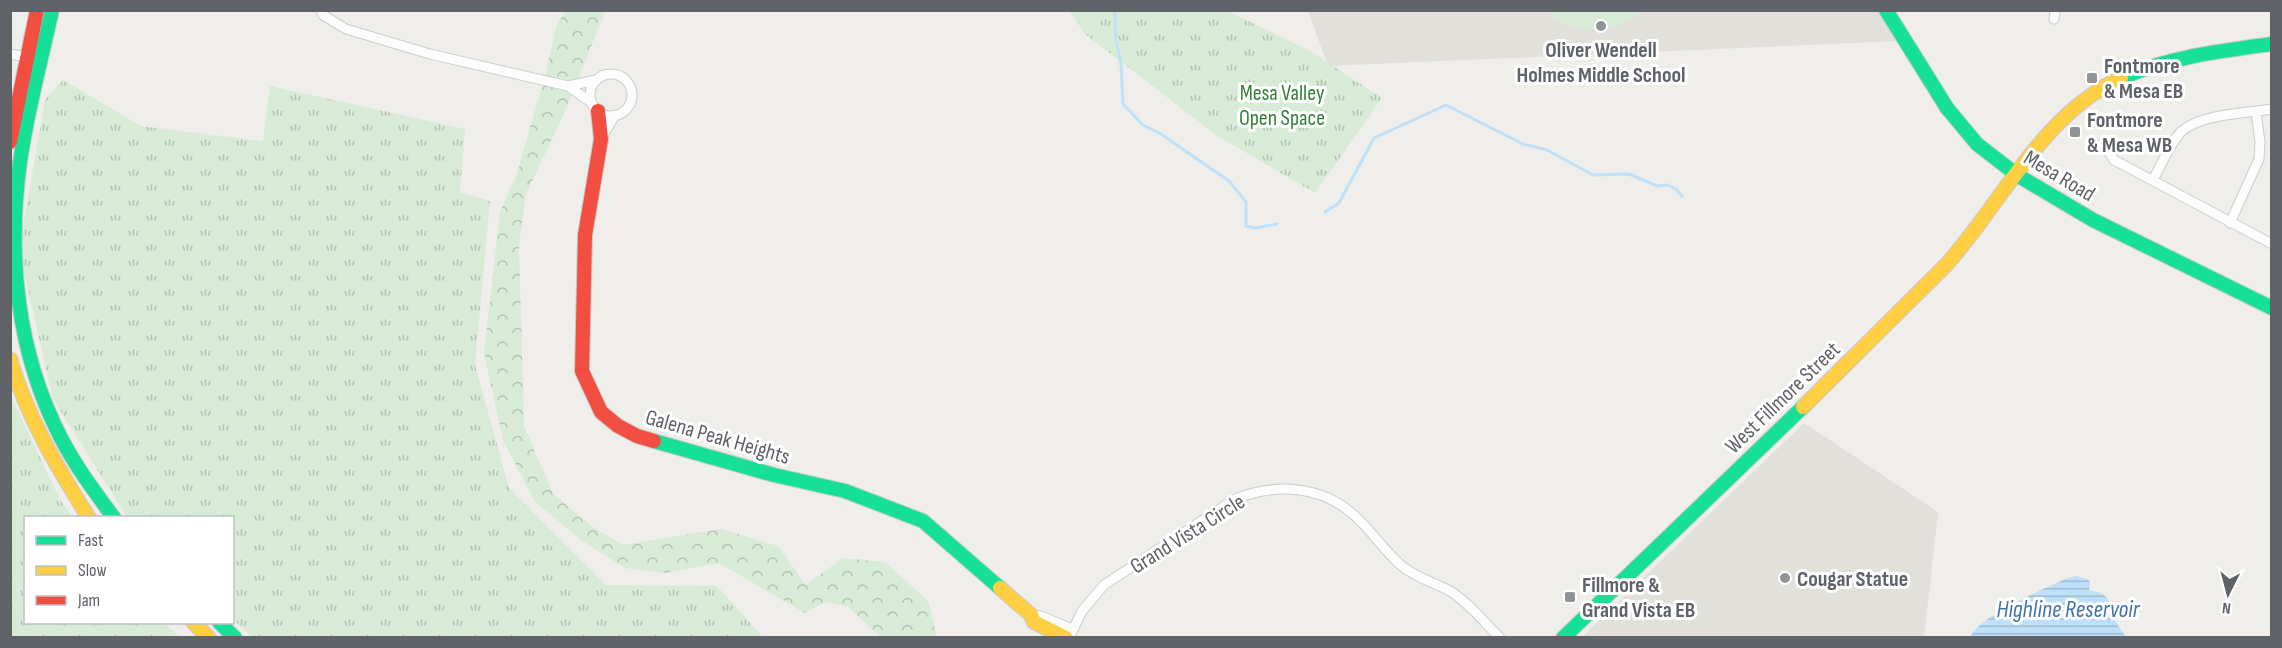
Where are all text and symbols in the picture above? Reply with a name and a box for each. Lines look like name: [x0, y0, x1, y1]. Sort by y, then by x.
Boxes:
marker: Oliver Wendell Holmes Middle School: [1594, 19, 1608, 33]
place label: Oliver Wendell Holmes Middle School: [1516, 37, 1686, 89]
place label: Fontmore & Mesa EB: [2104, 53, 2183, 105]
marker: Fontmore & Mesa EB: [2085, 71, 2099, 85]
park label: Mesa Valley Open Space: [1239, 80, 1325, 132]
place label: Fontmore & Mesa WB: [2087, 107, 2172, 159]
marker: Fontmore & Mesa WB: [2068, 125, 2082, 139]
street label: Mesa Road: [2019, 145, 2100, 208]
street label: West Fillmore Street: [1720, 336, 1847, 460]
street label: Galena Peak Heights: [642, 404, 793, 471]
street label: Grand Vista Circle: [1125, 488, 1250, 580]
legend: [24, 516, 234, 624]
text: Fast: [78, 530, 104, 551]
text: Slow: [78, 560, 107, 581]
north arrow: [2198, 564, 2258, 624]
place label: Cougar Statue: [1797, 566, 1908, 593]
marker: Cougar Statue: [1778, 571, 1792, 585]
place label: Fillmore & Grand Vista EB: [1582, 572, 1695, 624]
text: Jam: [77, 590, 100, 611]
marker: Fillmore & Grand Vista EB: [1563, 590, 1577, 604]
water label: Highline Reservoir: [1997, 595, 2141, 624]
text: N: [2221, 598, 2232, 617]

